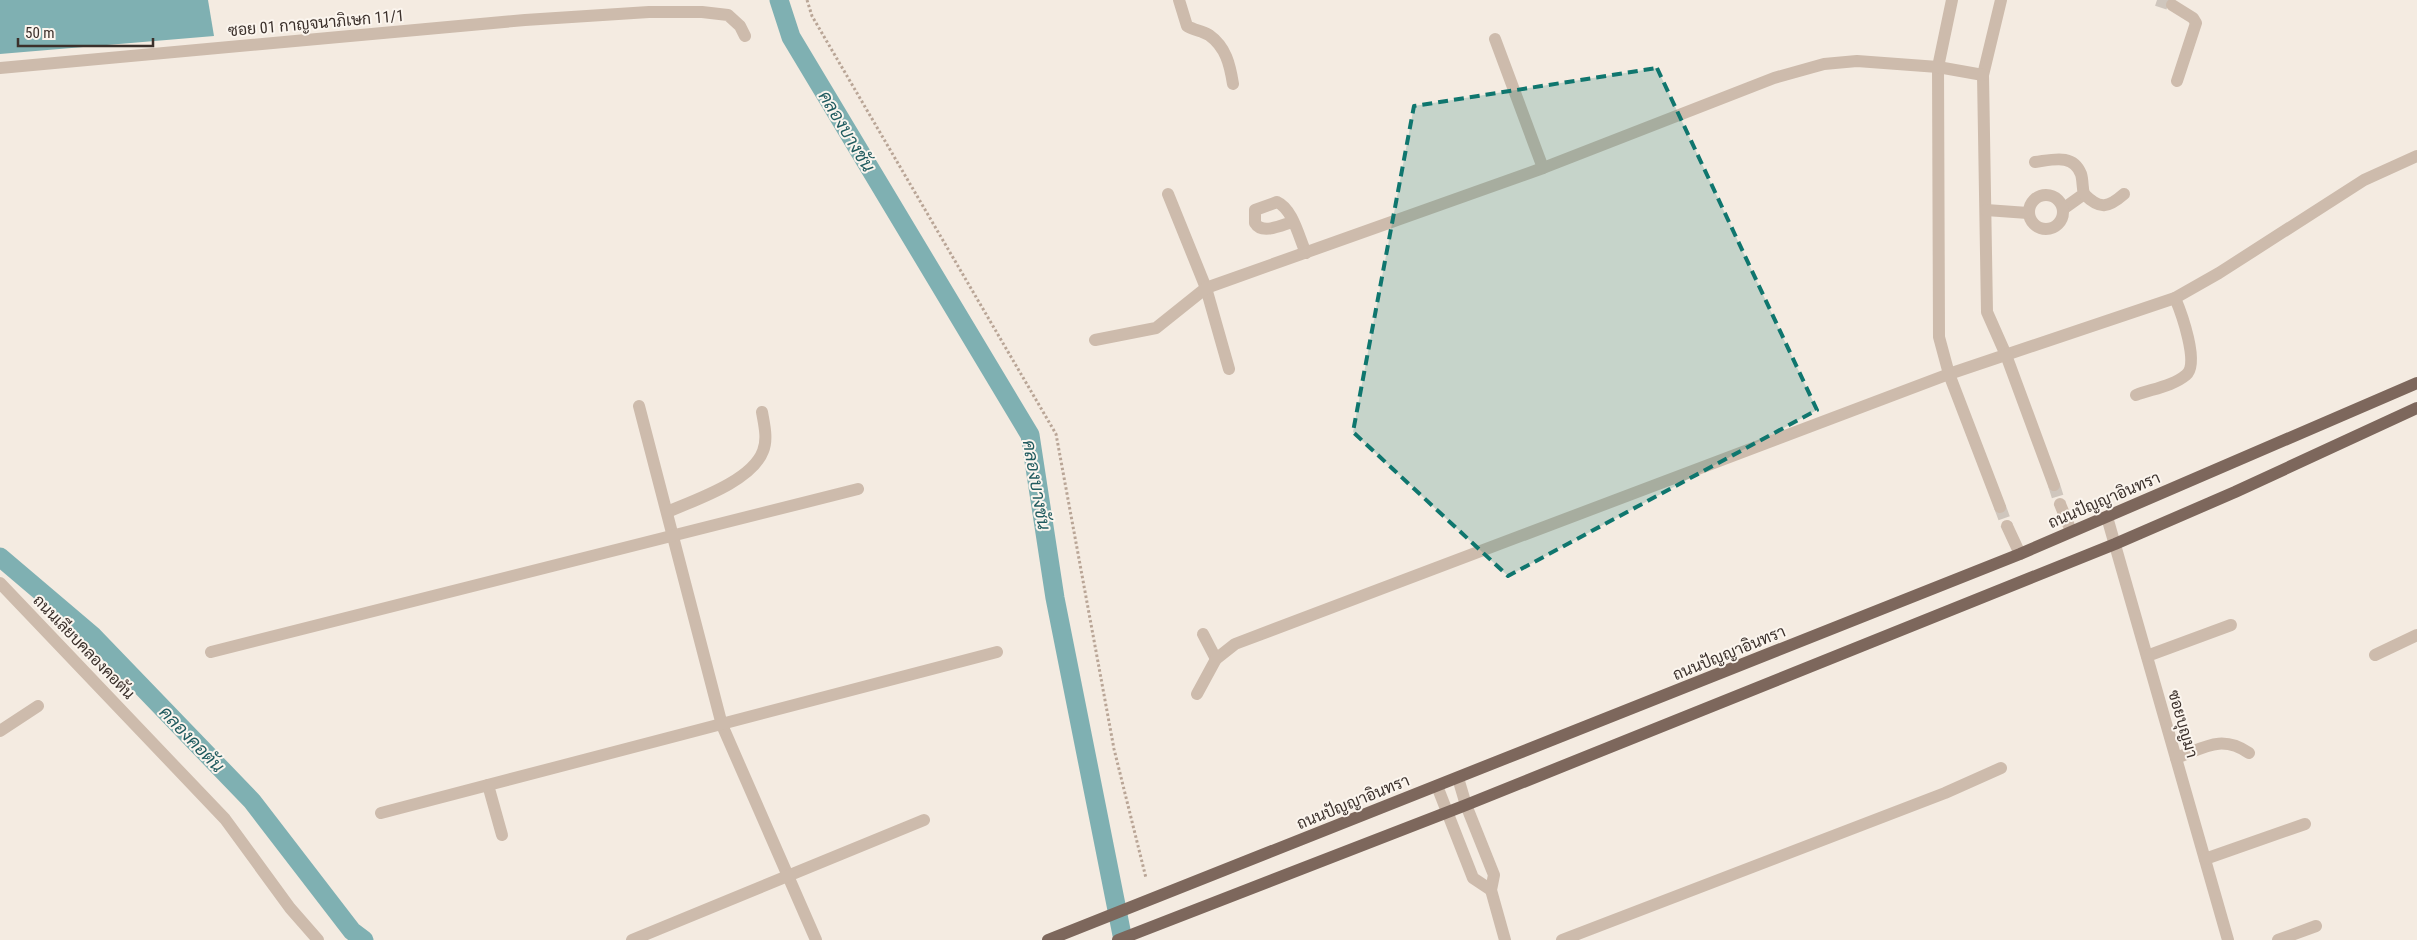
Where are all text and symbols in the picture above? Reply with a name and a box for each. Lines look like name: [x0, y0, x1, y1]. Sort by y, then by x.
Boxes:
street label: ซอย 01 กาญจนาภิเษก 11/1: [227, 6, 405, 40]
scale bar: [18, 15, 152, 47]
text: 50 m: [25, 24, 55, 42]
water label: คลองบางชัน: [815, 87, 880, 176]
water label: คลองบางชัน: [1019, 438, 1055, 532]
street label: ถนนปัญญาอินทรา: [2045, 468, 2163, 532]
street label: ถนนเลียบคลองคอตัน: [29, 589, 140, 703]
street label: ถนนปัญญาอินทรา: [1670, 622, 1788, 684]
street label: ซอยบุญมา: [2162, 688, 2202, 761]
water label: คลองคอตัน: [155, 702, 229, 777]
street label: ถนนปัญญาอินทรา: [1294, 771, 1412, 833]

